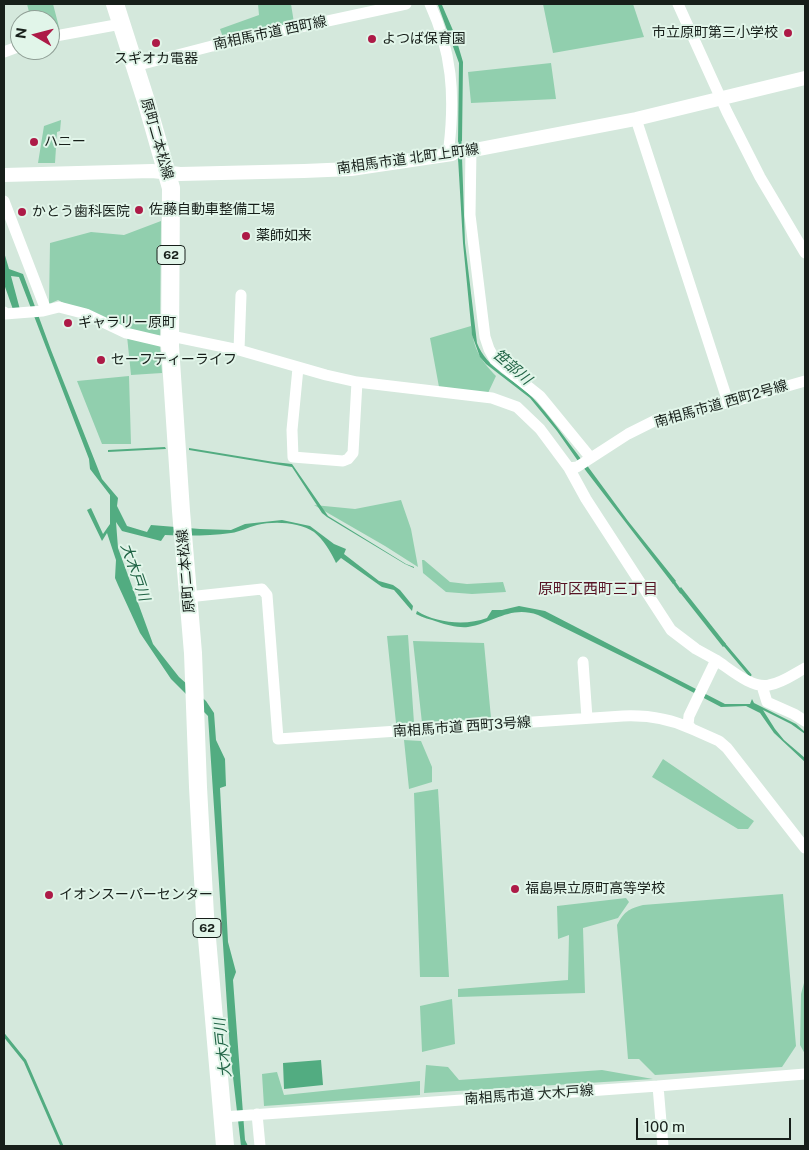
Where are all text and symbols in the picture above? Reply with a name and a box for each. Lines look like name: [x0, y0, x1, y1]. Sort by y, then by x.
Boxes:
north arrow: [10, 10, 60, 60]
street label: 南相馬市道 西町線: [212, 13, 328, 53]
place label: 市立原町第三小学校: [652, 25, 778, 41]
text: N: [12, 27, 30, 40]
marker: 市立原町第三小学校: [782, 27, 794, 39]
place label: よつば保育園: [382, 31, 466, 47]
marker: よつば保育園: [366, 33, 378, 45]
marker: スギオカ電器: [150, 37, 162, 49]
place label: スギオカ電器: [114, 51, 198, 67]
street label: 原町二本松線: [137, 96, 177, 182]
place label: ハニー: [44, 134, 86, 150]
marker: ハニー: [28, 136, 40, 148]
street label: 南相馬市道 北町上町線: [336, 141, 480, 177]
place label: 佐藤自動車整備工場: [149, 202, 275, 218]
place label: かとう歯科医院: [32, 204, 130, 220]
marker: 佐藤自動車整備工場: [133, 204, 145, 216]
marker: かとう歯科医院: [16, 206, 28, 218]
place label: 薬師如来: [256, 228, 312, 244]
marker: 薬師如来: [240, 230, 252, 242]
road number: 62: [157, 246, 185, 264]
place label: ギャラリー原町: [78, 315, 176, 331]
marker: ギャラリー原町: [62, 317, 74, 329]
water label: 笹部川: [489, 345, 535, 389]
place label: セーフティーライフ: [111, 352, 237, 368]
marker: セーフティーライフ: [95, 354, 107, 366]
street label: 南相馬市道 西町2号線: [652, 377, 790, 431]
street label: 原町二本松線: [174, 528, 198, 614]
water label: 大木戸川: [117, 541, 153, 603]
district label: 原町区西町三丁目: [538, 580, 658, 598]
street label: 南相馬市道 西町3号線: [392, 714, 532, 740]
place label: 福島県立原町高等学校: [525, 881, 665, 897]
marker: 福島県立原町高等学校: [509, 883, 521, 895]
place label: イオンスーパーセンター: [59, 887, 213, 903]
marker: イオンスーパーセンター: [43, 889, 55, 901]
road number: 62: [193, 918, 221, 938]
water label: 大木戸川: [211, 1017, 235, 1079]
street label: 南相馬市道 大木戸線: [464, 1082, 594, 1108]
scale bar: [639, 1108, 794, 1140]
text: 100 m: [644, 1118, 685, 1135]

